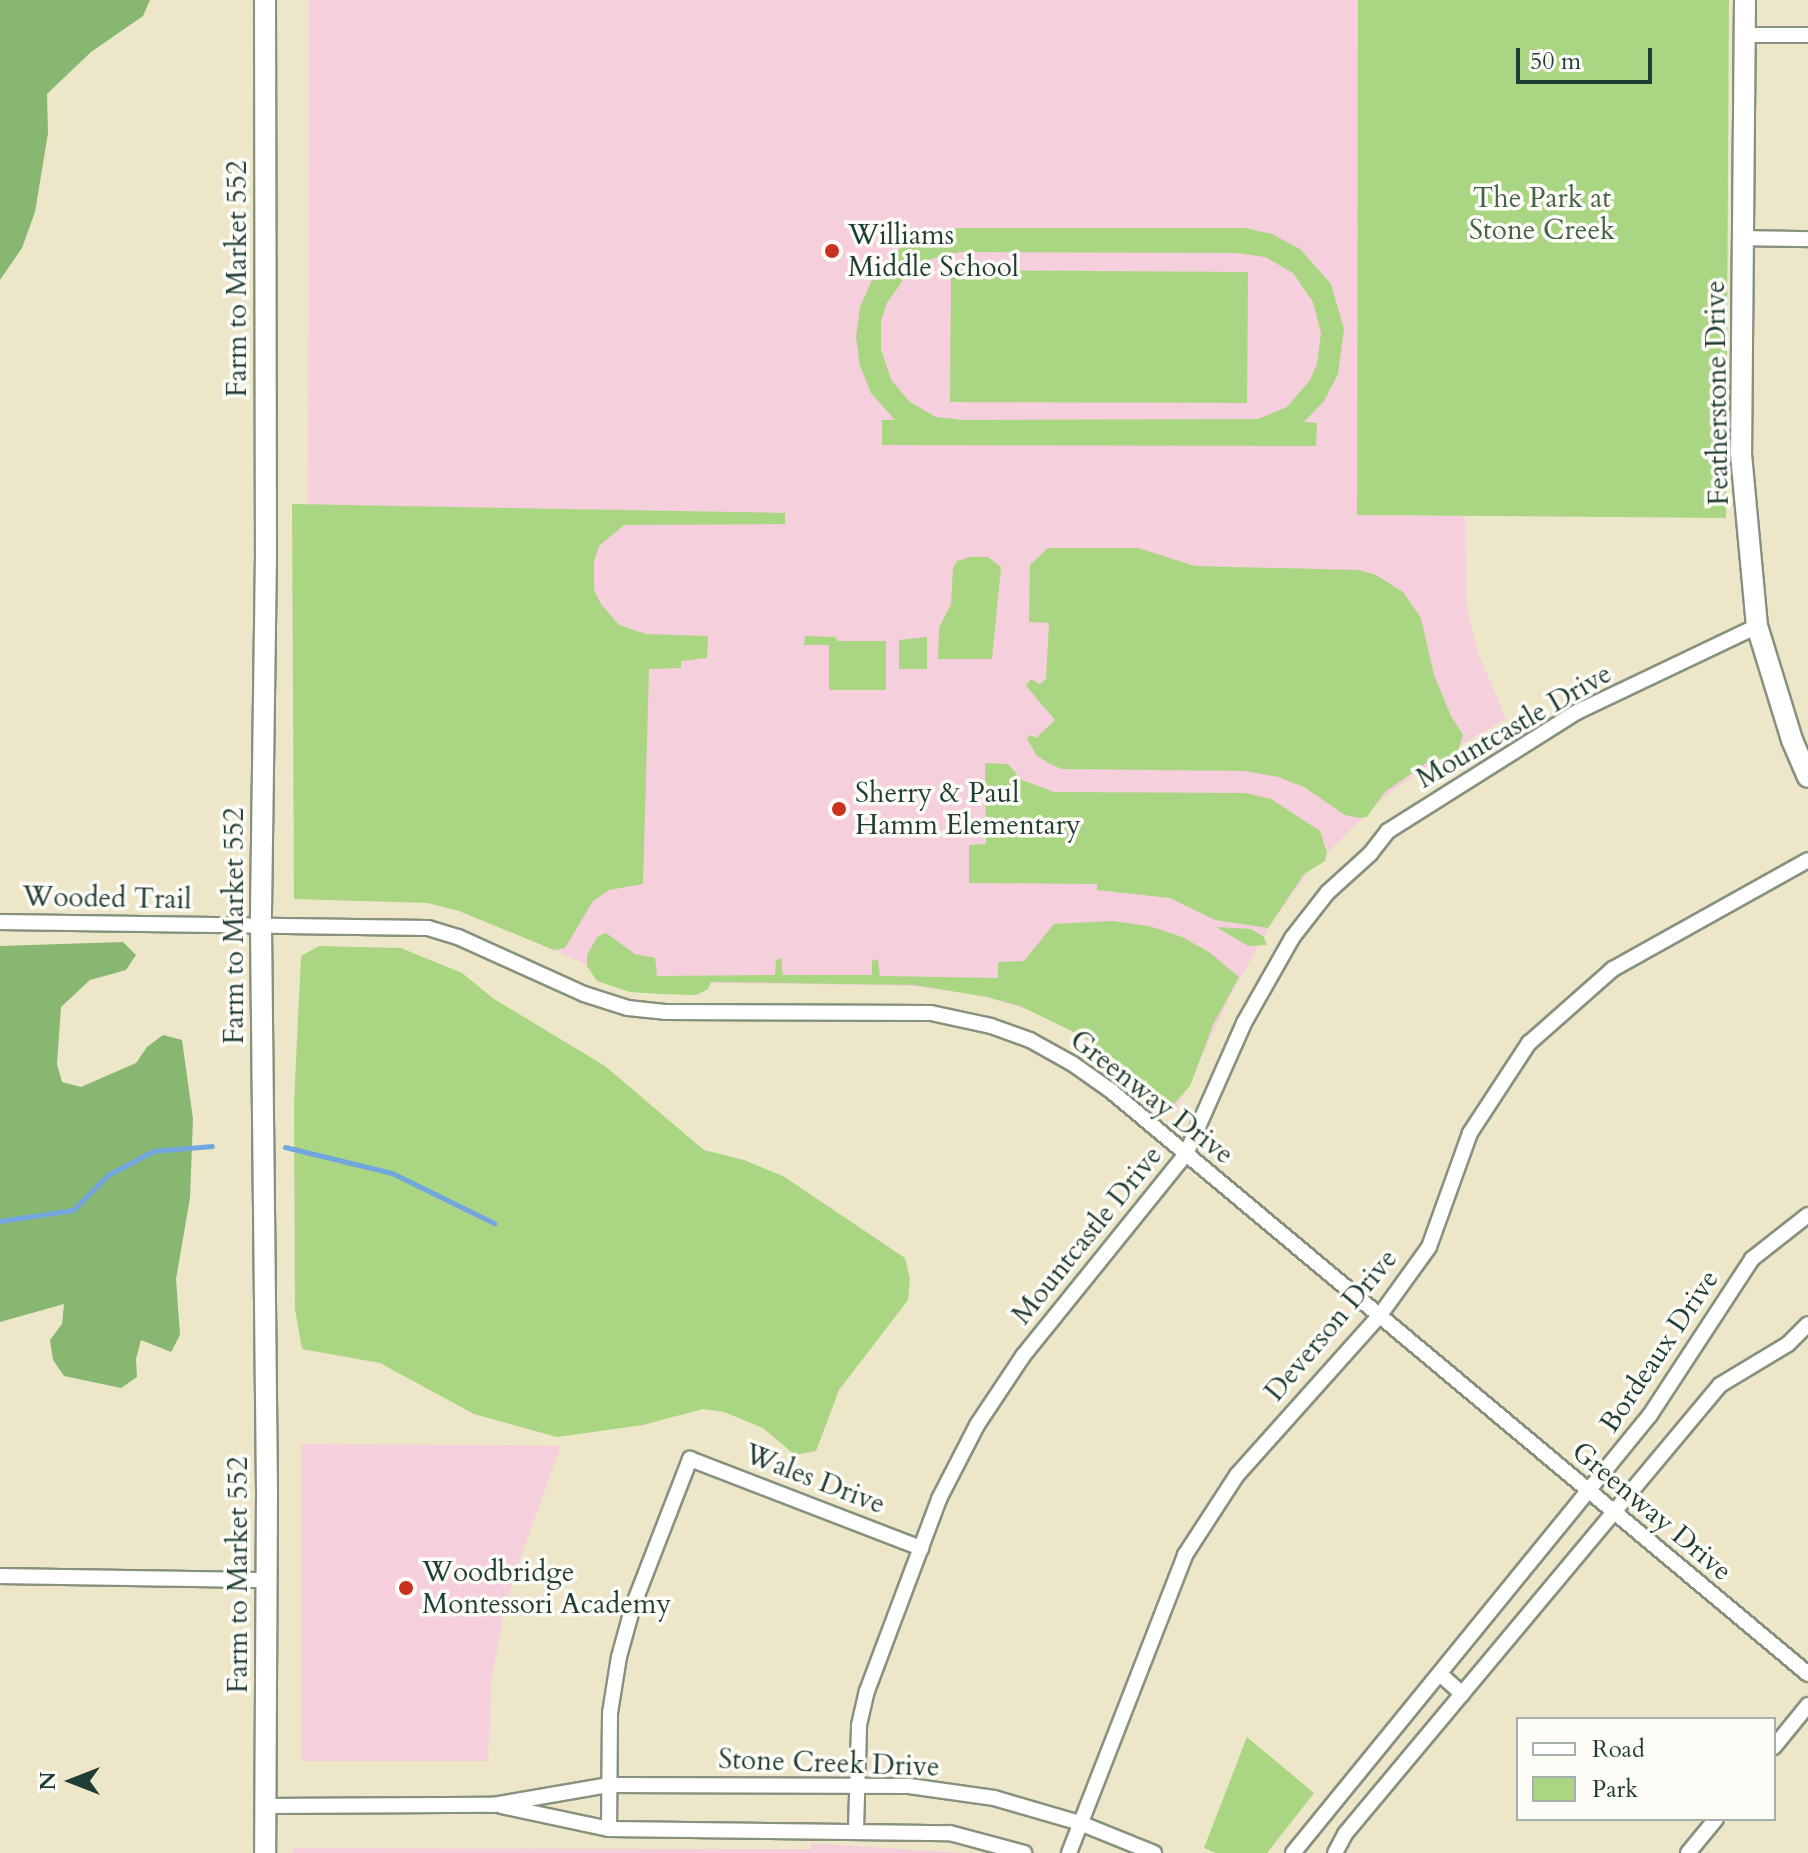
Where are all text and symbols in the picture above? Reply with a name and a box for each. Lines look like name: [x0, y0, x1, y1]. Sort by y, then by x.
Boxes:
scale bar: [1520, 32, 1656, 82]
text: 50 m: [1530, 45, 1581, 78]
street label: Farm to Market 552: [220, 161, 254, 397]
park label: The Park at Stone Creek: [1469, 181, 1615, 247]
place label: Williams Middle School: [848, 218, 1019, 284]
marker: Williams Middle School: [823, 242, 841, 260]
street label: Featherstone Drive: [1698, 280, 1736, 506]
street label: Mountcastle Drive: [1410, 657, 1618, 795]
place label: Sherry & Paul Hamm Elementary: [855, 776, 1081, 842]
marker: Sherry & Paul Hamm Elementary: [830, 800, 848, 818]
street label: Farm to Market 552: [217, 808, 251, 1044]
street label: Wooded Trail: [22, 880, 192, 916]
street label: Greenway Drive: [1064, 1023, 1240, 1171]
street label: Mountcastle Drive: [1005, 1139, 1169, 1331]
street label: Deverson Drive: [1258, 1242, 1404, 1408]
street label: Bordeaux Drive: [1592, 1263, 1726, 1439]
street label: Greenway Drive: [1565, 1434, 1739, 1588]
street label: Wales Drive: [740, 1437, 890, 1521]
street label: Farm to Market 552: [221, 1457, 255, 1693]
place label: Woodbridge Montessori Academy: [422, 1555, 671, 1621]
marker: Woodbridge Montessori Academy: [397, 1579, 415, 1597]
legend: [1516, 1717, 1776, 1821]
text: Road: [1592, 1733, 1645, 1766]
north arrow: [32, 1741, 112, 1821]
street label: Stone Creek Drive: [718, 1742, 940, 1784]
text: N: [33, 1771, 63, 1791]
text: Park: [1592, 1773, 1638, 1806]

